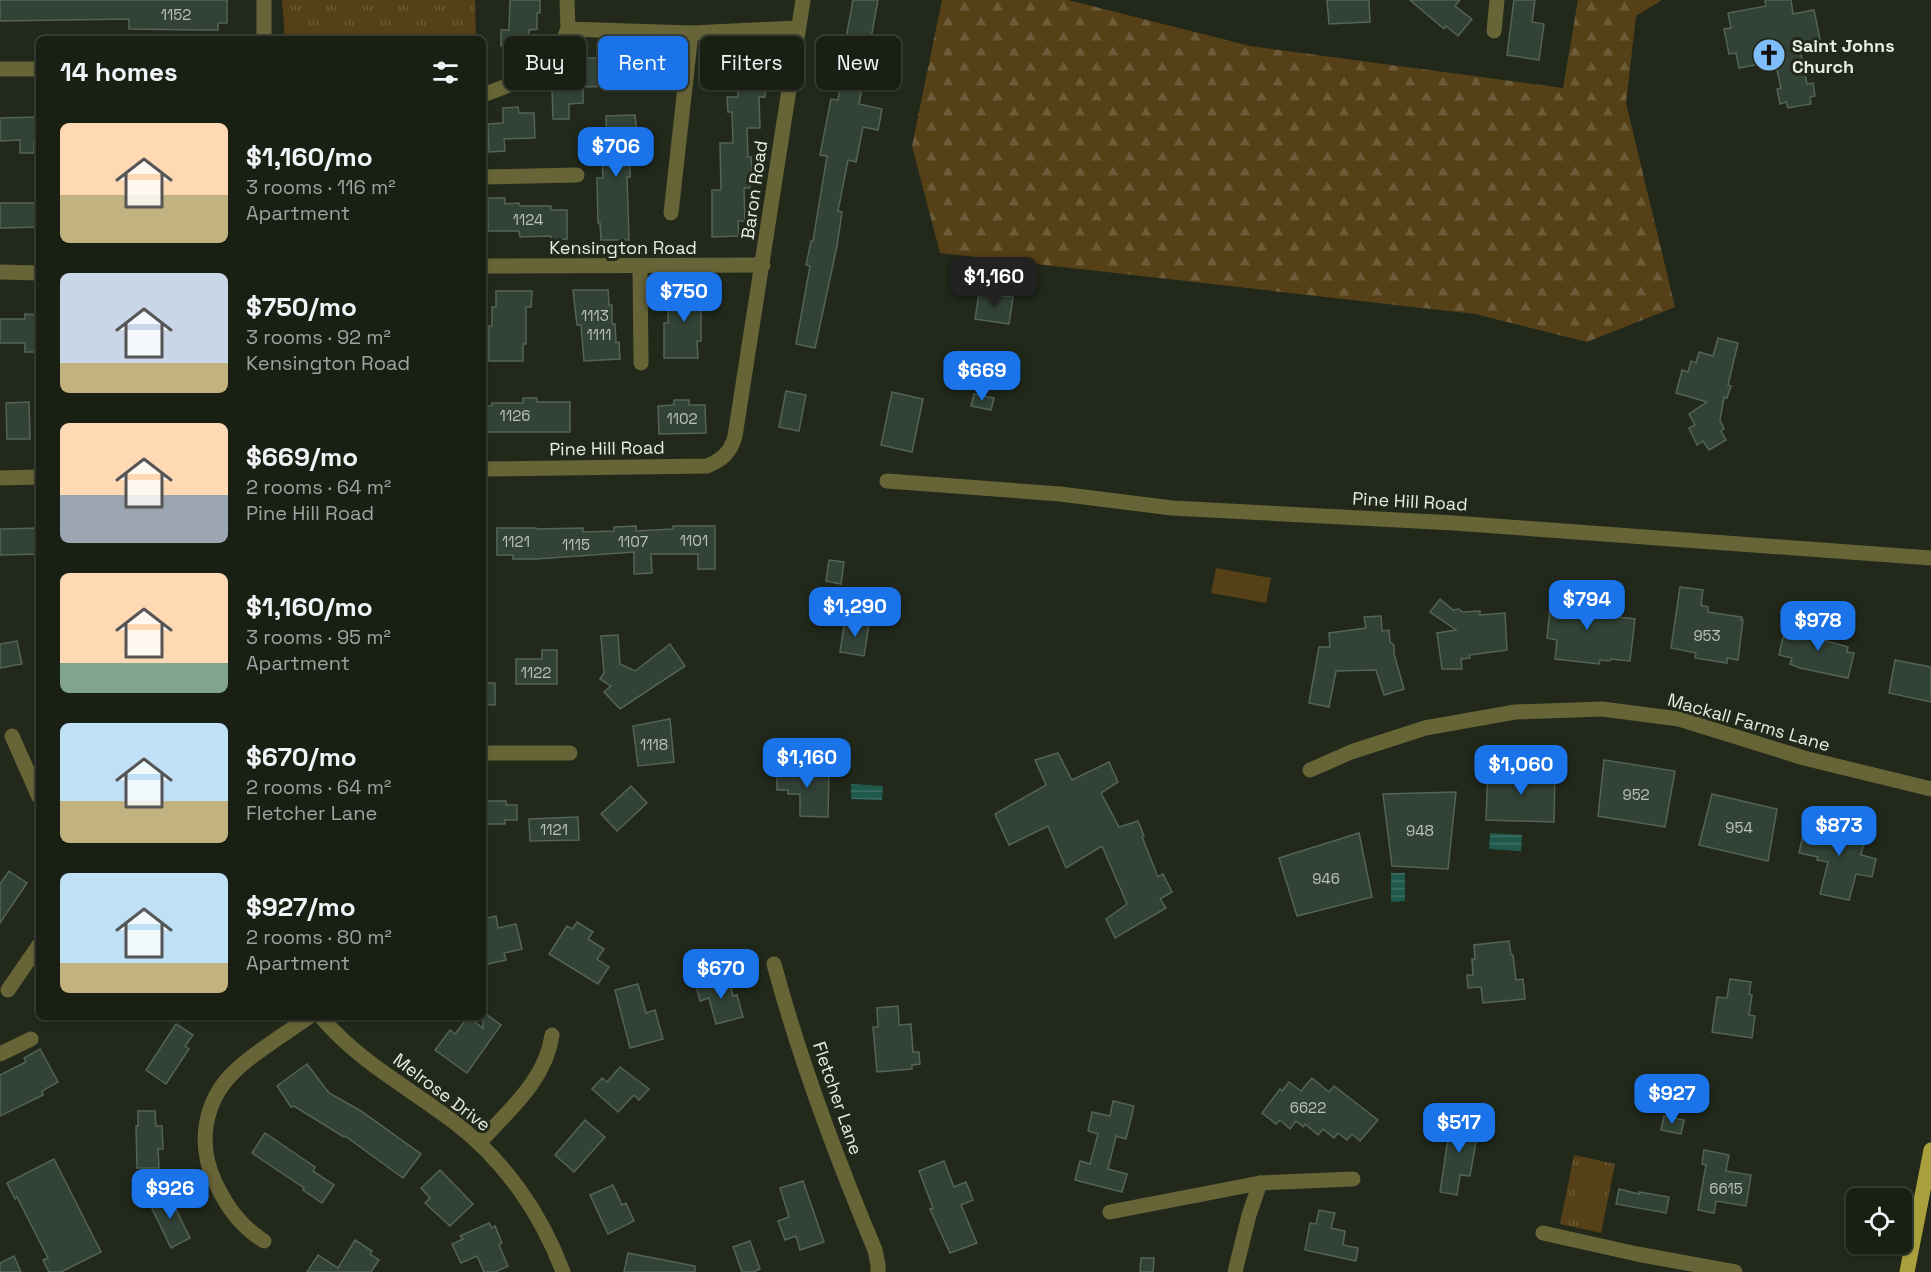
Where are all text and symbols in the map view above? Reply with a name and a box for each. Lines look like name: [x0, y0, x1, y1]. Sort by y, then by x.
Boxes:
house number: 1152: [161, 5, 191, 24]
place label: Saint Johns Church: [1792, 34, 1895, 78]
chip: Buy: [504, 36, 586, 90]
chip: Rent: [598, 36, 688, 90]
chip: Filters: [700, 36, 804, 90]
chip: New: [816, 36, 901, 90]
church icon: Saint Johns Church: [1751, 37, 1787, 73]
text: 14 homes: [60, 55, 178, 89]
icon: filters: [429, 56, 462, 89]
pin: $706: [580, 127, 652, 178]
text: $706: [592, 133, 640, 159]
street label: Baron Road: [736, 139, 772, 241]
text: $1,160/mo: [246, 140, 373, 174]
icon: home: [108, 147, 180, 219]
text: 3 rooms · 116 m²: [246, 174, 396, 200]
text: Apartment: [246, 200, 350, 226]
house number: 1124: [513, 210, 543, 229]
street label: Kensington Road: [549, 236, 697, 259]
pin: $1,160: [945, 257, 1043, 308]
text: $1,160: [964, 263, 1024, 289]
pin: $750: [648, 272, 720, 323]
text: $750: [660, 278, 708, 304]
text: $750/mo: [246, 290, 357, 324]
icon: home: [108, 297, 180, 369]
house number: 1113: [581, 306, 609, 325]
text: 3 rooms · 92 m²: [246, 324, 391, 350]
house number: 1111: [586, 325, 612, 344]
text: Kensington Road: [246, 350, 410, 376]
pin: $669: [946, 351, 1018, 402]
text: $669: [957, 357, 1007, 383]
house number: 1126: [500, 406, 530, 425]
house number: 1102: [666, 409, 698, 428]
street label: Pine Hill Road: [549, 435, 665, 461]
text: $669/mo: [246, 440, 358, 474]
icon: home: [108, 447, 180, 519]
text: 2 rooms · 64 m²: [246, 474, 391, 500]
street label: Pine Hill Road: [1352, 486, 1468, 516]
text: Pine Hill Road: [246, 500, 374, 526]
house number: 1101: [680, 531, 708, 550]
house number: 1121: [502, 532, 530, 551]
house number: 1107: [618, 532, 648, 551]
house number: 1115: [562, 535, 590, 554]
pin: $794: [1551, 580, 1623, 631]
text: $794: [1563, 586, 1611, 612]
pin: $1,290: [806, 587, 904, 638]
text: $1,160/mo: [246, 590, 373, 624]
text: $1,290: [823, 593, 887, 619]
icon: home: [108, 597, 180, 669]
pin: $978: [1782, 601, 1854, 652]
text: $978: [1794, 607, 1842, 633]
text: 3 rooms · 95 m²: [246, 624, 391, 650]
house number: 953: [1693, 626, 1721, 645]
text: Apartment: [246, 650, 350, 676]
house number: 1122: [521, 663, 551, 682]
street label: Mackall Farms Lane: [1665, 688, 1833, 756]
house number: 1118: [640, 735, 668, 754]
pin: $1,160: [758, 738, 856, 789]
text: $670/mo: [246, 740, 357, 774]
text: $1,160: [777, 744, 837, 770]
pin: $1,060: [1472, 745, 1570, 796]
icon: home: [108, 747, 180, 819]
text: $1,060: [1488, 751, 1554, 777]
text: 2 rooms · 64 m²: [246, 774, 391, 800]
house number: 952: [1622, 785, 1650, 804]
text: Fletcher Lane: [246, 800, 377, 826]
pin: $873: [1803, 806, 1875, 857]
text: $873: [1815, 812, 1863, 838]
house number: 954: [1725, 818, 1753, 837]
house number: 1121: [540, 820, 568, 839]
house number: 948: [1406, 821, 1434, 840]
house number: 946: [1312, 869, 1340, 888]
text: $927/mo: [246, 890, 356, 924]
icon: home: [108, 897, 180, 969]
text: 2 rooms · 80 m²: [246, 924, 392, 950]
pin: $670: [685, 949, 757, 1000]
text: Apartment: [246, 950, 350, 976]
text: $670: [697, 955, 745, 981]
street label: Fletcher Lane: [808, 1038, 868, 1158]
street label: Melrose Drive: [389, 1048, 495, 1136]
pin: $927: [1636, 1074, 1708, 1125]
text: $927: [1648, 1080, 1696, 1106]
house number: 6622: [1290, 1098, 1326, 1117]
pin: $517: [1423, 1103, 1495, 1154]
text: $517: [1437, 1109, 1481, 1135]
pin: $926: [134, 1169, 206, 1220]
text: $926: [146, 1175, 194, 1201]
house number: 6615: [1709, 1179, 1743, 1198]
map controls: [1846, 1188, 1912, 1254]
button: locate: [1846, 1188, 1912, 1254]

